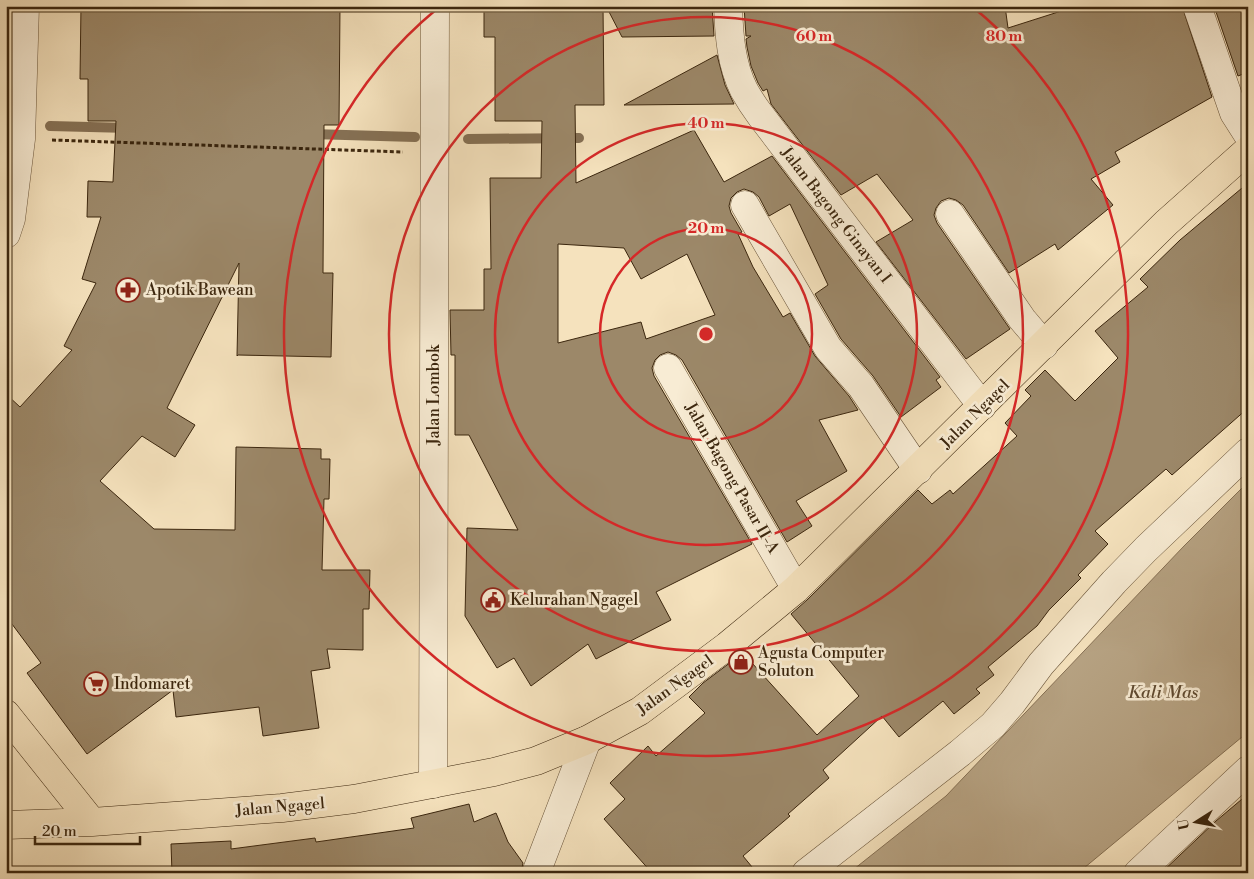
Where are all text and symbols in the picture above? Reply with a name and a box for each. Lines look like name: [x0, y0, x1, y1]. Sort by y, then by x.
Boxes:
text: 60 m: [796, 27, 833, 46]
text: 80 m: [986, 27, 1023, 46]
text: 40 m: [687, 114, 725, 133]
street label: Jalan Bagong Ginayan I: [776, 142, 895, 287]
text: 20 m: [688, 219, 725, 238]
pharmacy icon: Apotik Bawean: [115, 277, 141, 303]
place label: Apotik Bawean: [145, 280, 254, 300]
centre of rings: [697, 325, 715, 343]
street label: Jalan Lombok: [424, 343, 444, 446]
street label: Jalan Ngagel: [935, 375, 1014, 454]
street label: Jalan Bagong Pasar II-A: [680, 398, 784, 558]
public building icon: Kelurahan Ngagel: [480, 587, 506, 613]
place label: Kelurahan Ngagel: [510, 590, 638, 610]
place label: Agusta Computer Soluton: [757, 643, 884, 681]
shop icon: Agusta Computer Soluton: [728, 649, 754, 675]
street label: Jalan Ngagel: [632, 650, 717, 720]
supermarket icon: Indomaret: [83, 671, 109, 697]
place label: Indomaret: [114, 674, 191, 694]
water label: Kali Mas: [1128, 681, 1199, 704]
street label: Jalan Ngagel: [233, 793, 326, 821]
north arrow: [1172, 796, 1222, 846]
scale bar: [35, 814, 140, 846]
text: U: [1174, 817, 1194, 831]
text: 20 m: [42, 822, 77, 841]

